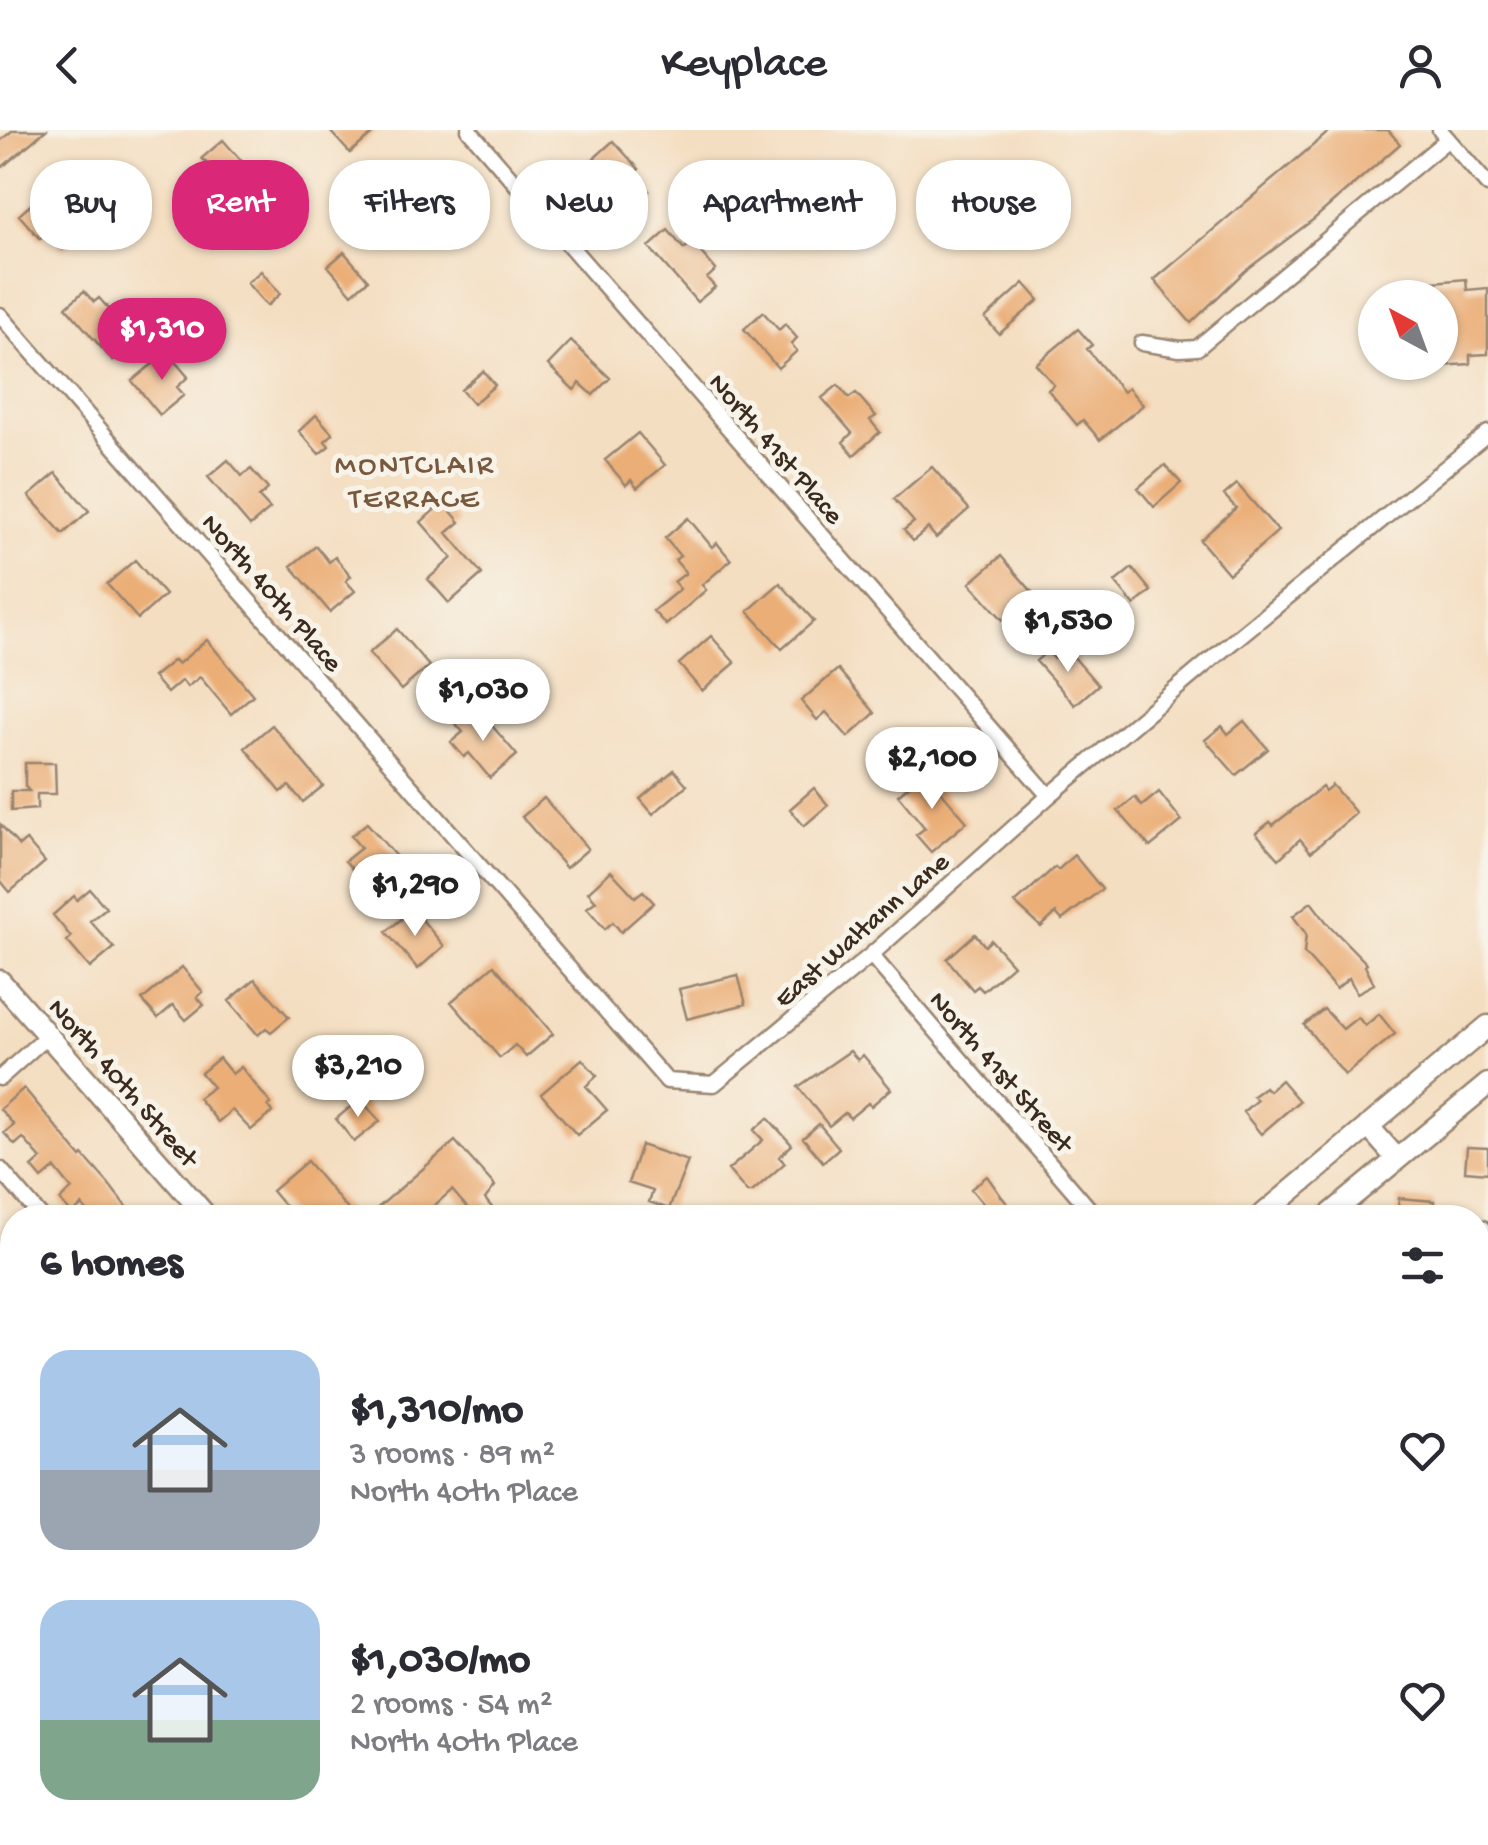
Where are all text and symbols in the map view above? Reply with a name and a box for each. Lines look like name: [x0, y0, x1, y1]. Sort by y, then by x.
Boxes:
icon: back: [40, 38, 95, 93]
icon: person: [1393, 38, 1448, 93]
text: Keyplace: [661, 39, 827, 92]
chip: Buy: [30, 160, 152, 250]
chip: Rent: [172, 160, 309, 250]
chip: Filters: [329, 160, 490, 250]
chip: New: [510, 160, 648, 250]
chip: Apartment: [668, 160, 896, 250]
chip: House: [916, 160, 1071, 250]
north arrow: [1358, 280, 1458, 380]
map controls: [1358, 280, 1458, 380]
pin: $1,310: [81, 298, 243, 383]
text: $1,310: [119, 311, 205, 349]
street label: North 41st Place: [700, 367, 850, 533]
district label: MONTCLAIR TERRACE: [335, 450, 495, 519]
street label: North 40th Place: [193, 508, 349, 680]
pin: $1,530: [987, 590, 1149, 675]
text: $1,530: [1024, 603, 1112, 641]
pin: $1,030: [402, 659, 564, 744]
text: $1,030: [438, 672, 528, 710]
pin: $2,100: [851, 727, 1013, 812]
text: $2,100: [887, 740, 977, 778]
street label: East Waltann Lane: [769, 846, 957, 1016]
pin: $1,290: [334, 854, 496, 939]
text: $1,290: [371, 867, 459, 905]
street label: North 41st Street: [920, 985, 1080, 1162]
street label: North 40th Street: [39, 993, 206, 1177]
pin: $3,210: [277, 1035, 439, 1120]
text: $3,210: [314, 1048, 402, 1086]
icon: filters: [1395, 1238, 1450, 1293]
text: 6 homes: [40, 1241, 183, 1290]
text: $1,310/mo: [350, 1388, 523, 1437]
icon: home: [120, 1390, 240, 1510]
icon: heart: [1395, 1423, 1450, 1478]
text: 3 rooms · 89 m²: [350, 1437, 555, 1475]
text: North 40th Place: [350, 1475, 578, 1513]
text: $1,030/mo: [350, 1638, 530, 1687]
icon: home: [120, 1640, 240, 1760]
icon: heart: [1395, 1673, 1450, 1728]
text: 2 rooms · 54 m²: [350, 1687, 552, 1725]
text: North 40th Place: [350, 1725, 578, 1763]

